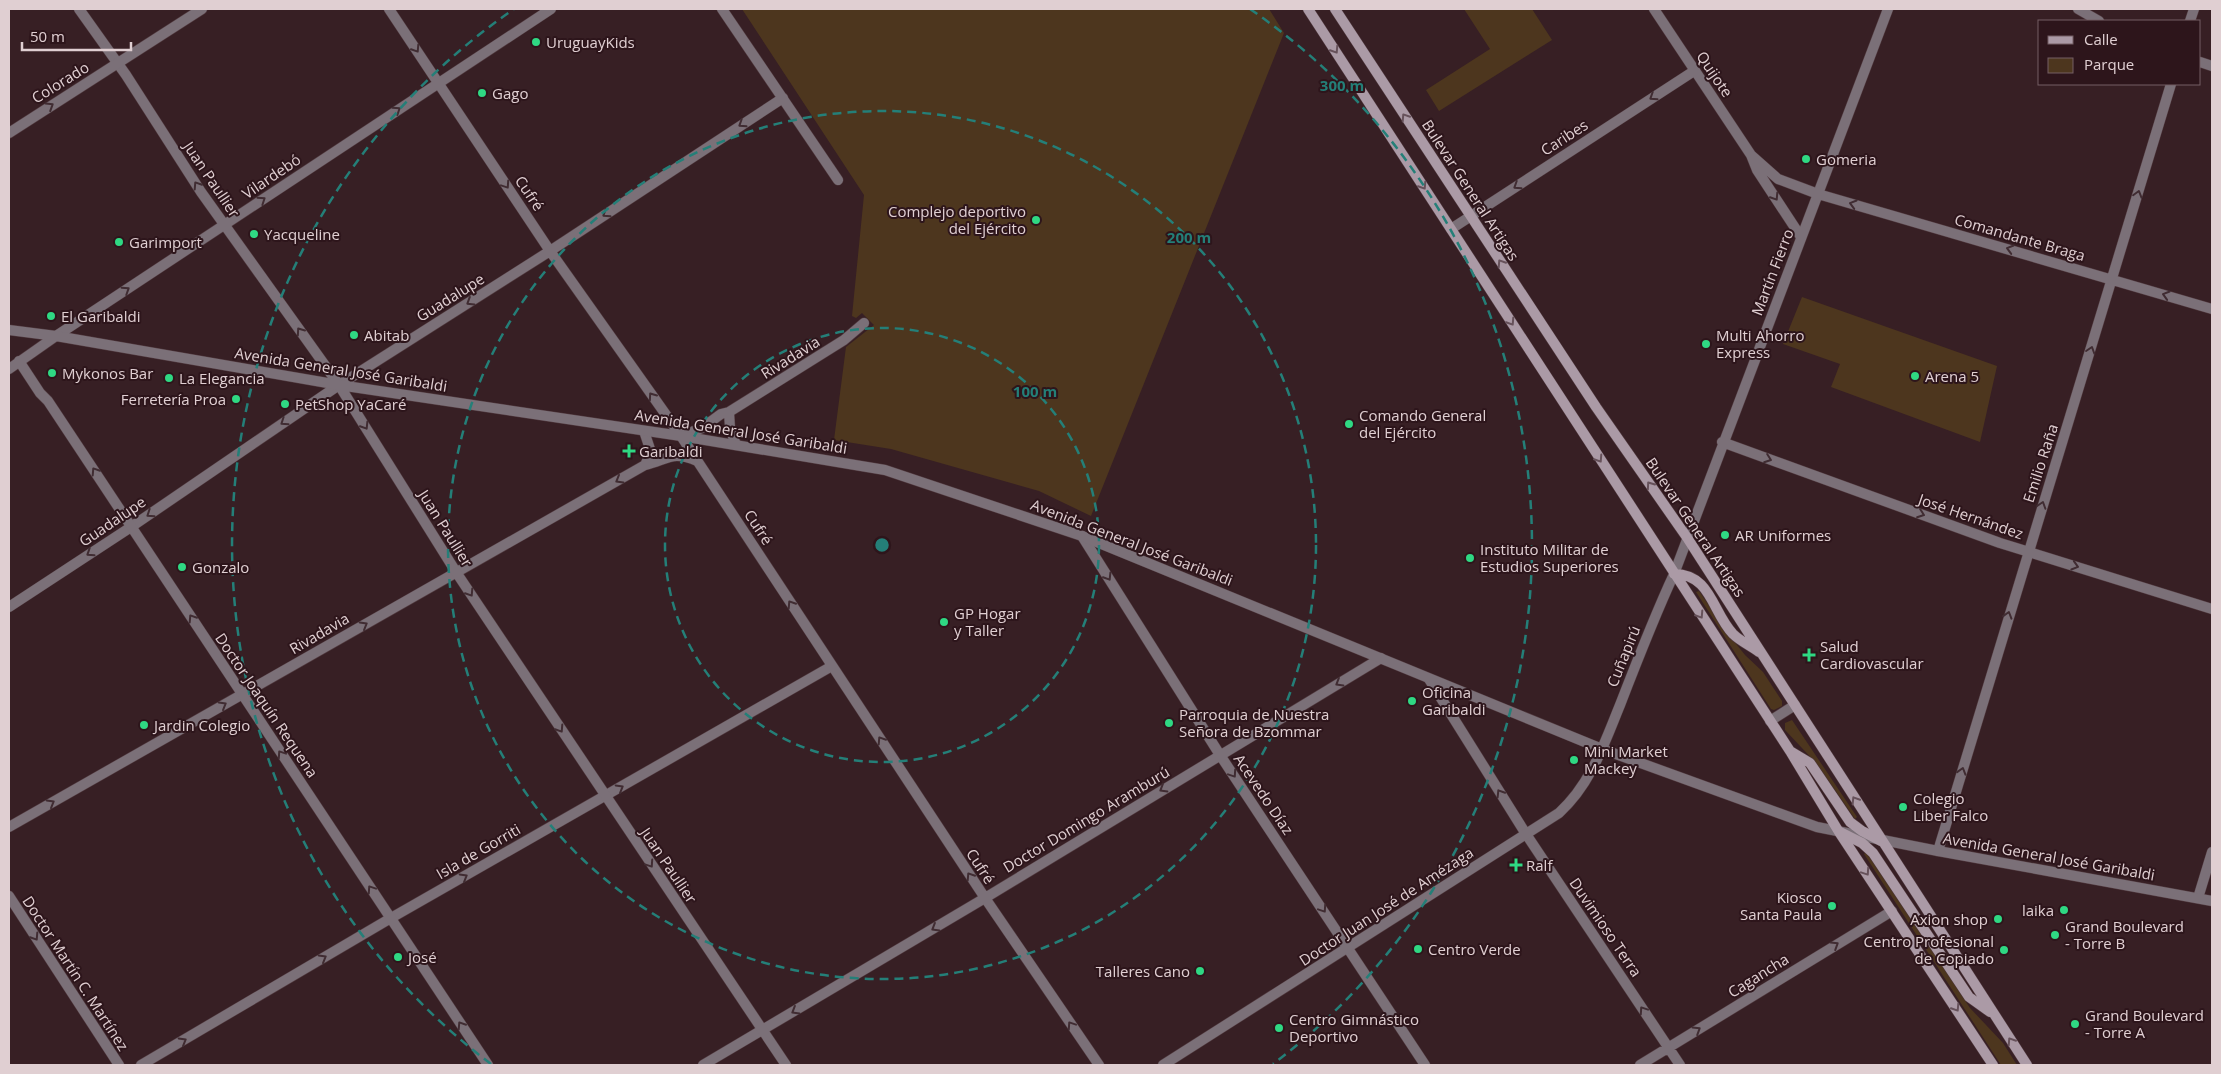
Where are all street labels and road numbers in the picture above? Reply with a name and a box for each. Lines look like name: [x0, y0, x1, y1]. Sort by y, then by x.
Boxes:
street label: Quijote: [1692, 47, 1738, 101]
street label: Colorado: [28, 57, 92, 107]
street label: Caribes: [1537, 114, 1591, 160]
street label: Bulevar General Artigas: [1418, 116, 1524, 264]
street label: Juan Paullier: [178, 136, 245, 221]
street label: Vilardebó: [238, 149, 304, 203]
street label: Cufré: [511, 172, 549, 214]
street label: Comandante Braga: [1952, 209, 2088, 265]
street label: Martín Fierro: [1746, 226, 1798, 318]
street label: Guadalupe: [412, 268, 488, 326]
street label: Rivadavia: [757, 331, 823, 383]
street label: Avenida General José Garibaldi: [233, 342, 449, 396]
street label: Avenida General José Garibaldi: [633, 405, 849, 457]
street label: Emilio Raña: [2018, 421, 2062, 505]
street label: Bulevar General Artigas: [1642, 453, 1750, 601]
street label: Juan Paullier: [413, 484, 478, 570]
street label: José Hernández: [1914, 488, 2026, 543]
street label: Guadalupe: [75, 491, 149, 551]
street label: Avenida General José Garibaldi: [1028, 494, 1236, 590]
street label: Cufré: [740, 506, 778, 548]
street label: Rivadavia: [285, 608, 353, 658]
street label: Cuñapirú: [1602, 622, 1644, 690]
street label: Doctor Joaquín Requena: [211, 629, 323, 781]
street label: Acevedo Díaz: [1230, 750, 1298, 838]
street label: Doctor Domingo Aramburú: [999, 761, 1173, 877]
street label: Isla de Gorriti: [432, 819, 524, 883]
street label: Juan Paullier: [635, 822, 702, 907]
street label: Avenida General José Garibaldi: [1941, 827, 2157, 885]
street label: Doctor Juan José de Amézaga: [1295, 842, 1477, 970]
street label: Cufré: [962, 845, 1000, 887]
street label: Duvimioso Terra: [1565, 874, 1647, 980]
street label: Doctor Martín C. Martínez: [18, 892, 134, 1054]
street label: Cagancha: [1724, 948, 1792, 1002]

